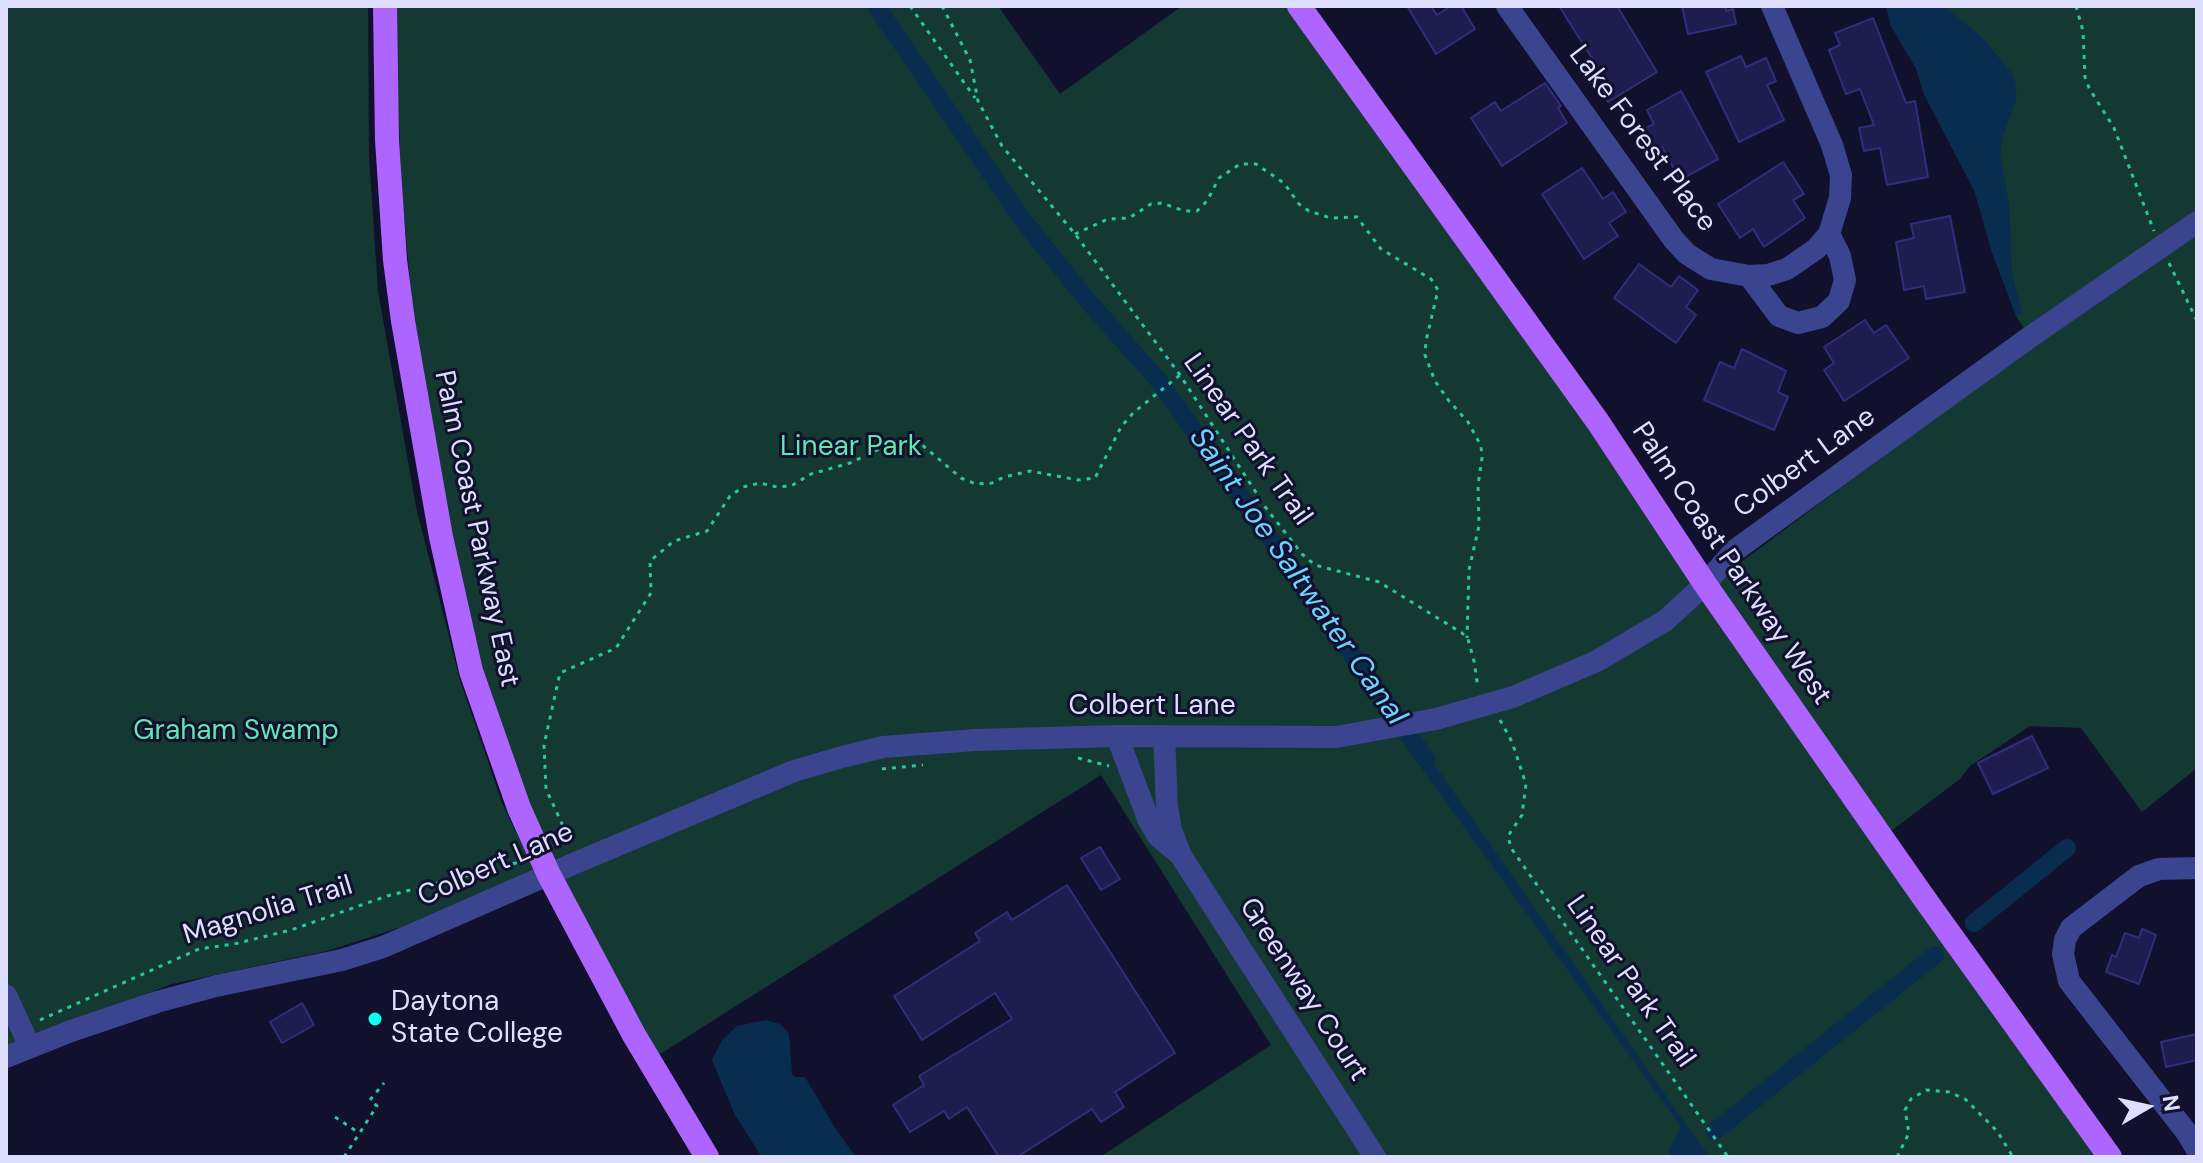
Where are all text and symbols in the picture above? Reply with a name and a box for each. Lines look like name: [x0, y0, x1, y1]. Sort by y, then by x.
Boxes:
street label: Lake Forest Place: [1561, 39, 1723, 239]
street label: Linear Park Trail: [1175, 348, 1319, 532]
street label: Palm Coast Parkway East: [426, 368, 526, 690]
street label: Colbert Lane: [1728, 400, 1882, 526]
street label: Palm Coast Parkway West: [1624, 416, 1838, 712]
water label: Saint Joe Saltwater Canal: [1181, 421, 1413, 733]
park label: Linear Park: [780, 431, 922, 465]
street label: Colbert Lane: [1068, 690, 1236, 724]
park label: Graham Swamp: [133, 715, 339, 749]
street label: Colbert Lane: [413, 816, 579, 914]
street label: Magnolia Trail: [179, 869, 357, 953]
street label: Linear Park Trail: [1558, 890, 1702, 1074]
street label: Greenway Court: [1231, 892, 1375, 1088]
place label: Daytona State College: [391, 986, 563, 1052]
marker: Daytona State College: [366, 1010, 384, 1028]
north arrow: [2107, 1067, 2187, 1147]
text: N: [2156, 1093, 2187, 1113]

